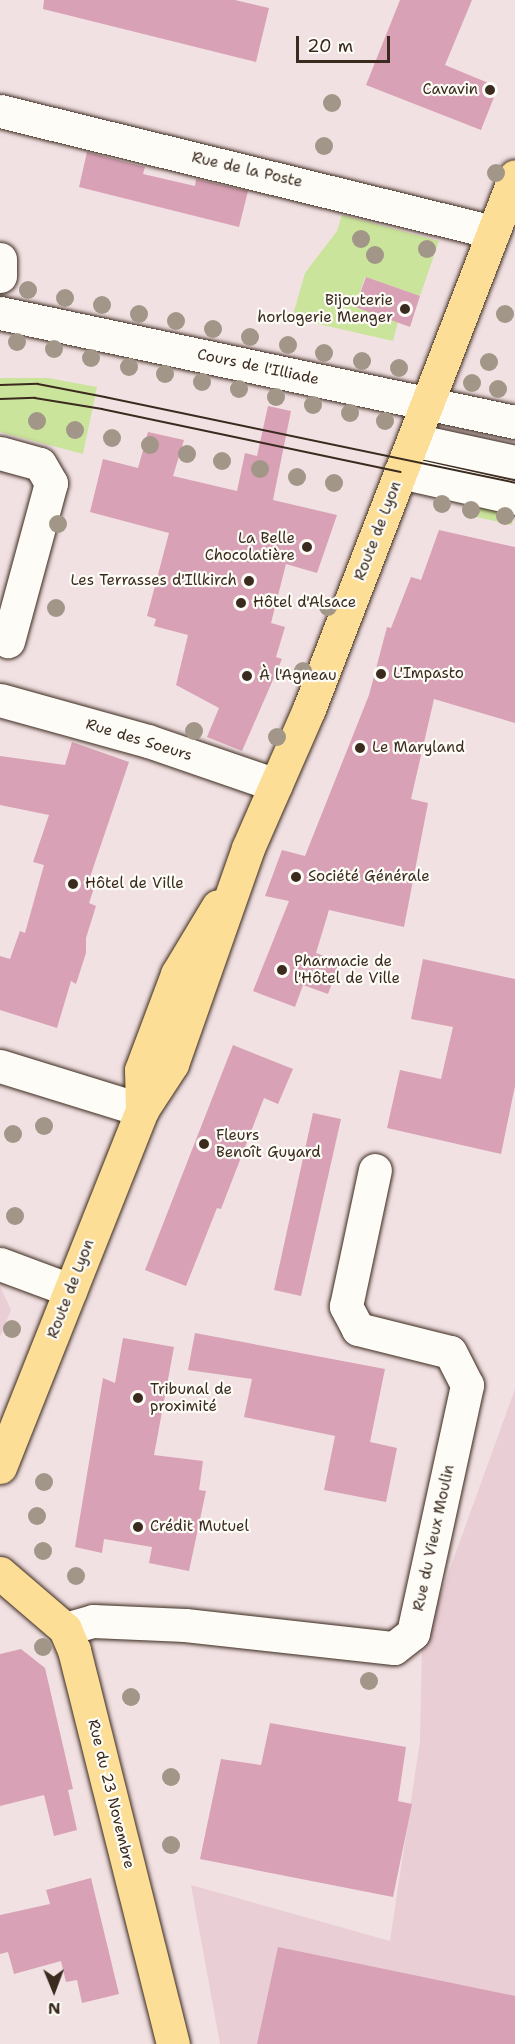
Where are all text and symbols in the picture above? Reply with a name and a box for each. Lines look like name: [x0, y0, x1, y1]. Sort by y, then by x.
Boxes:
scale bar: [299, 24, 394, 62]
text: 20 m: [307, 34, 353, 58]
place label: Cavavin: [423, 81, 478, 99]
marker: Cavavin: [483, 83, 497, 97]
street label: Rue de la Poste: [190, 149, 304, 191]
place label: Bijouterie horlogerie Menger: [257, 291, 393, 326]
marker: Bijouterie horlogerie Menger: [398, 302, 412, 316]
street label: Cours de l'Illiade: [195, 345, 321, 389]
street label: Route de Lyon: [351, 479, 405, 583]
place label: La Belle Chocolatière: [205, 529, 295, 564]
marker: La Belle Chocolatière: [300, 540, 314, 554]
place label: Les Terrasses d'Illkirch: [70, 572, 237, 590]
marker: Les Terrasses d'Illkirch: [242, 574, 256, 588]
place label: Hôtel d'Alsace: [253, 594, 356, 612]
marker: Hôtel d'Alsace: [234, 596, 248, 610]
place label: L'Impasto: [393, 665, 464, 683]
place label: À l'Agneau: [259, 667, 337, 685]
marker: L'Impasto: [374, 667, 388, 681]
marker: À l'Agneau: [240, 669, 254, 683]
street label: Rue des Soeurs: [84, 715, 194, 765]
place label: Le Maryland: [372, 739, 465, 757]
marker: Le Maryland: [353, 741, 367, 755]
place label: Société Générale: [308, 868, 430, 886]
marker: Société Générale: [289, 870, 303, 884]
place label: Hôtel de Ville: [85, 875, 184, 893]
marker: Hôtel de Ville: [66, 877, 80, 891]
place label: Pharmacie de l'Hôtel de Ville: [294, 952, 400, 987]
marker: Pharmacie de l'Hôtel de Ville: [275, 963, 289, 977]
place label: Fleurs Benoît Guyard: [216, 1126, 321, 1161]
marker: Fleurs Benoît Guyard: [197, 1137, 211, 1151]
street label: Route de Lyon: [44, 1237, 98, 1341]
place label: Tribunal de proximité: [150, 1380, 232, 1415]
marker: Tribunal de proximité: [131, 1391, 145, 1405]
street label: Rue du Vieux Moulin: [410, 1463, 458, 1613]
place label: Crédit Mutuel: [150, 1518, 249, 1536]
marker: Crédit Mutuel: [131, 1520, 145, 1534]
street label: Rue du 23 Novembre: [84, 1718, 138, 1870]
north arrow: [24, 1960, 84, 2020]
text: N: [48, 1998, 61, 2019]

